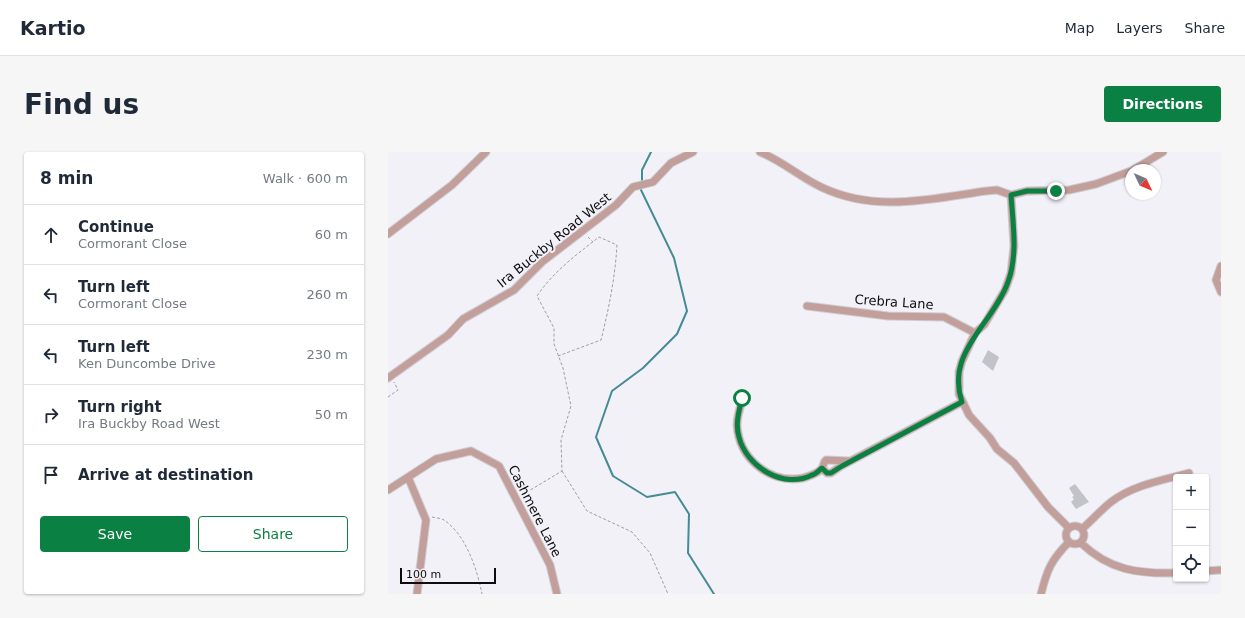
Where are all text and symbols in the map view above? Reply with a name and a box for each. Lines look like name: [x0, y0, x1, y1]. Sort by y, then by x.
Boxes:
text: Kartio: [20, 17, 86, 39]
text: Map: [1065, 20, 1094, 36]
text: Layers: [1116, 20, 1163, 36]
text: Share: [1185, 20, 1225, 36]
button: Directions: [1104, 86, 1221, 122]
text: Find us: [24, 88, 139, 121]
north arrow: [1125, 164, 1161, 200]
text: 8 min: [40, 168, 93, 188]
text: Walk · 600 m: [263, 171, 348, 186]
route end: [1047, 182, 1065, 200]
street label: Ira Buckby Road West: [494, 190, 614, 290]
text: Continue: [78, 218, 154, 236]
icon: ahead: [40, 224, 62, 246]
text: 60 m: [315, 227, 348, 242]
text: Cormorant Close: [78, 236, 187, 251]
text: Turn left: [78, 278, 150, 296]
icon: left: [40, 284, 62, 306]
text: 260 m: [306, 287, 348, 302]
street label: Crebra Lane: [854, 292, 934, 312]
text: Cormorant Close: [78, 296, 187, 311]
text: Turn left: [78, 338, 150, 356]
icon: left: [40, 344, 62, 366]
text: 230 m: [306, 347, 348, 362]
text: Ken Duncombe Drive: [78, 356, 216, 371]
route start: [733, 389, 751, 407]
text: Turn right: [78, 398, 162, 416]
icon: right: [40, 404, 62, 426]
text: 50 m: [315, 407, 348, 422]
text: Ira Buckby Road West: [78, 416, 220, 431]
street label: Cashmere Lane: [505, 462, 565, 560]
icon: arrive: [40, 464, 62, 486]
text: Arrive at destination: [78, 466, 253, 484]
map controls: [1173, 474, 1209, 582]
button: +: [1173, 474, 1209, 510]
button: −: [1173, 510, 1209, 546]
button: Save: [40, 516, 190, 552]
button: Share: [198, 516, 348, 552]
button: locate: [1173, 546, 1209, 582]
scale bar: [400, 566, 496, 585]
text: 100 m: [406, 568, 441, 581]

